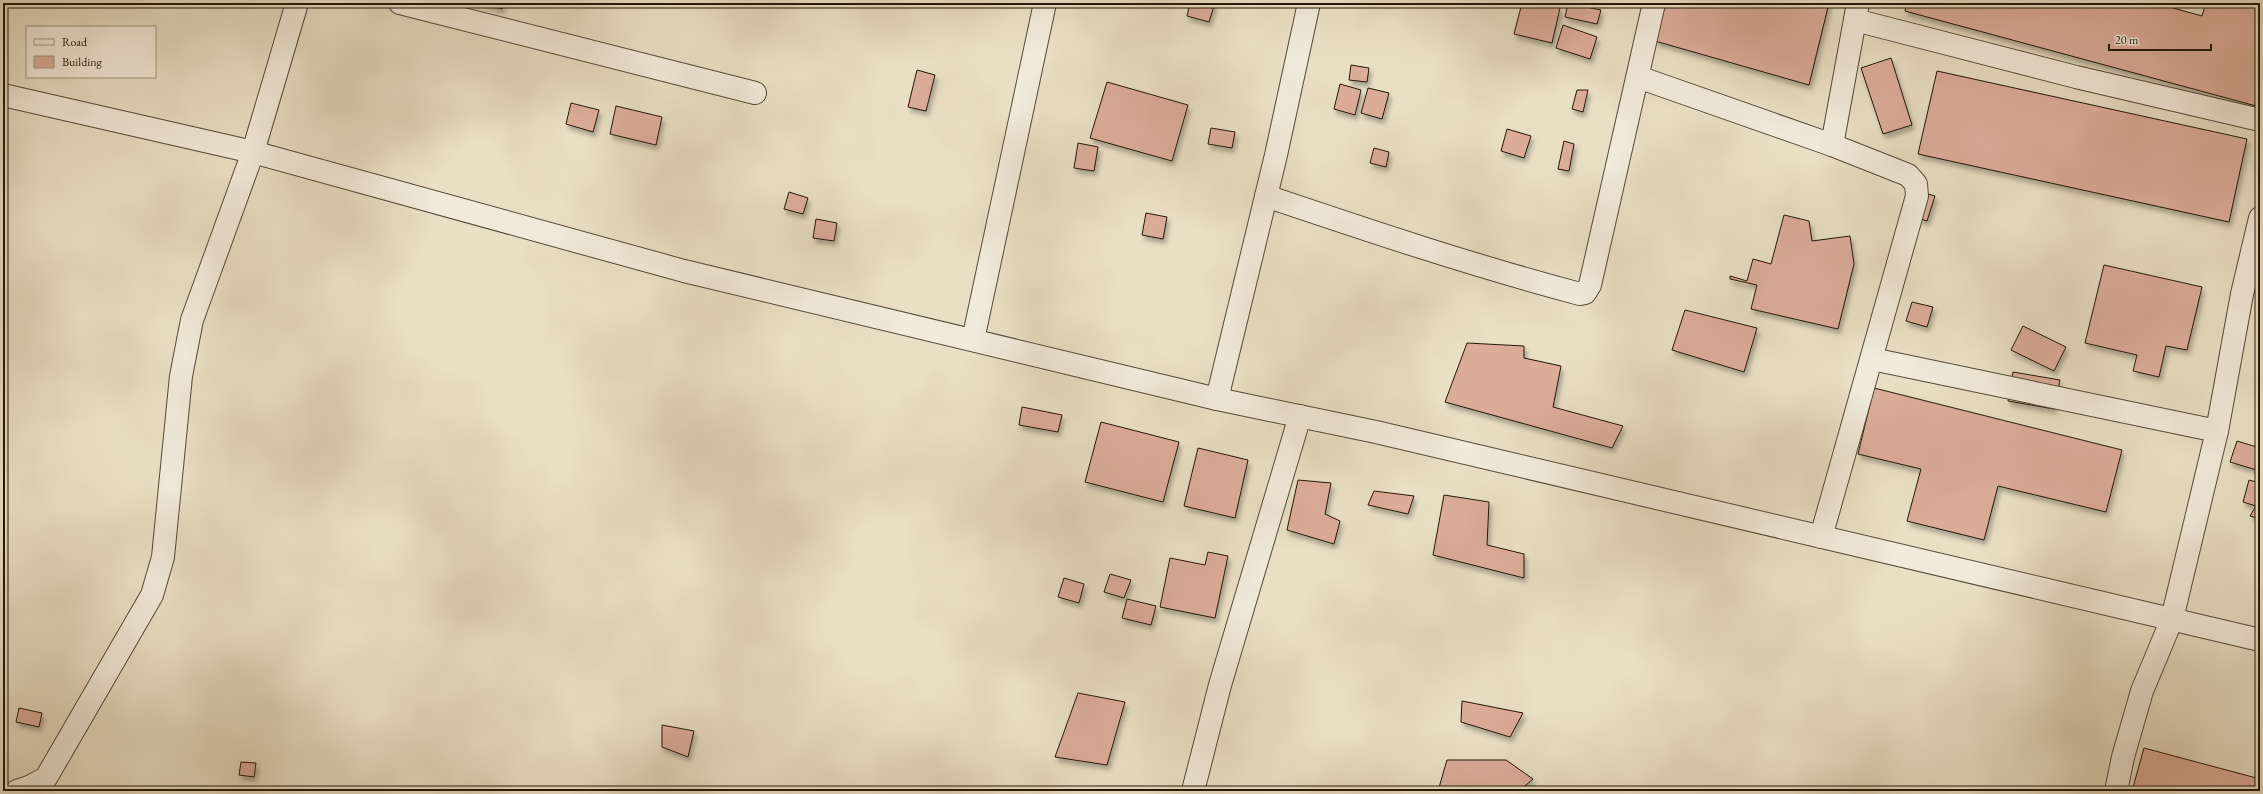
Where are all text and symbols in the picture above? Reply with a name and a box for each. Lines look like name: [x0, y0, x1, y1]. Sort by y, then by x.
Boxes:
legend: [26, 26, 156, 78]
scale bar: [2109, 26, 2211, 52]
text: 20 m: [2115, 32, 2139, 48]
text: Road: [62, 34, 88, 50]
text: Building: [62, 54, 103, 70]

